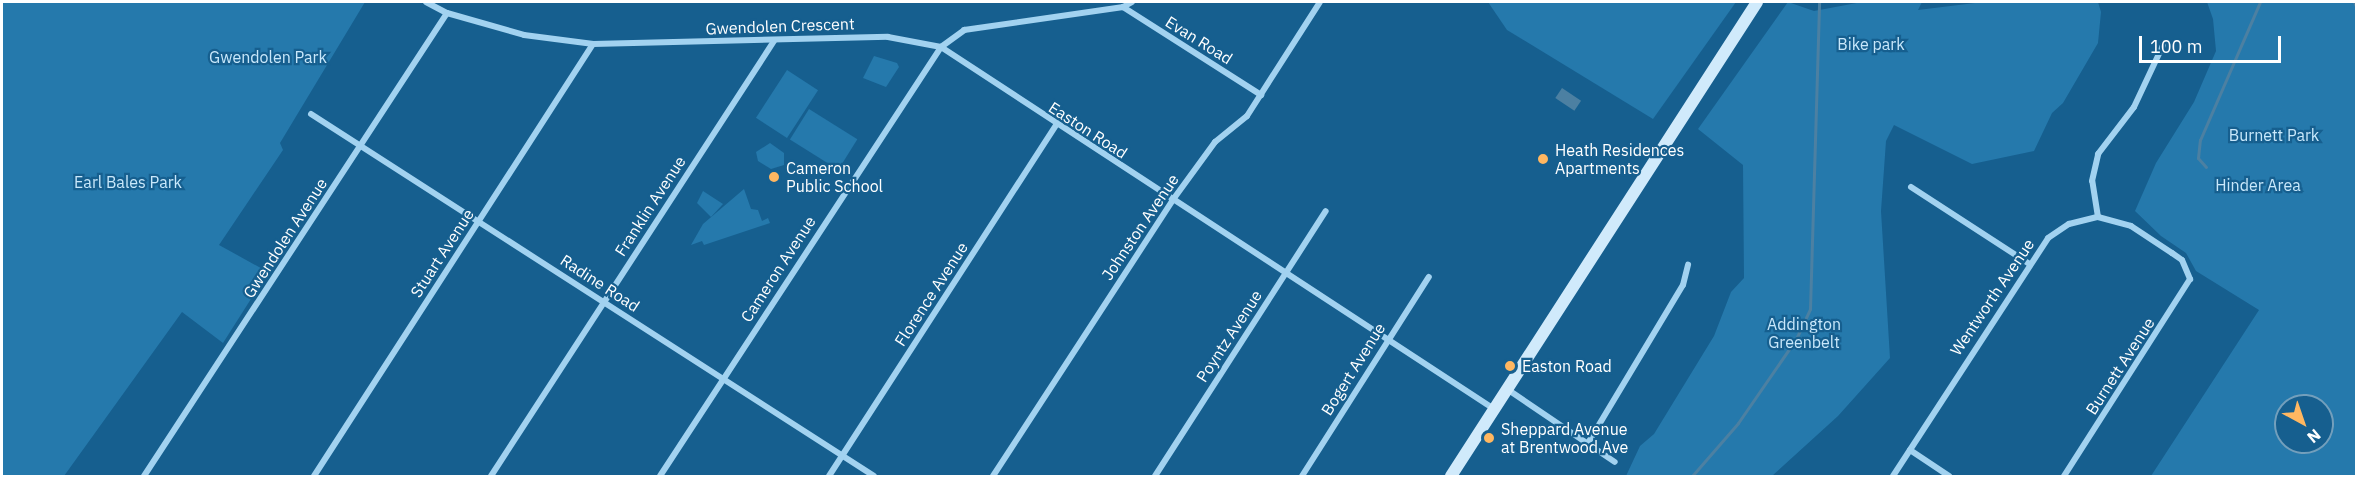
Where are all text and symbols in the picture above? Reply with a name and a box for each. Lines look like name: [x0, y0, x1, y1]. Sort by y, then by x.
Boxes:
street label: Evan Road: [1162, 12, 1236, 68]
street label: Gwendolen Crescent: [705, 14, 855, 38]
scale bar: [2142, 24, 2284, 62]
park label: Bike park: [1837, 34, 1905, 54]
text: 100 m: [2150, 35, 2202, 58]
park label: Gwendolen Park: [209, 47, 327, 67]
street label: Easton Road: [1045, 98, 1131, 162]
park label: Burnett Park: [2229, 125, 2319, 145]
place label: Heath Residences Apartments: [1555, 140, 1684, 178]
street label: Franklin Avenue: [611, 152, 689, 260]
marker: Heath Residences Apartments: [1536, 152, 1550, 166]
place label: Cameron Public School: [786, 158, 883, 196]
marker: Cameron Public School: [767, 170, 781, 184]
street label: Johnston Avenue: [1097, 170, 1183, 284]
park label: Earl Bales Park: [74, 172, 182, 192]
street label: Gwendolen Avenue: [239, 175, 331, 301]
park label: Hinder Area: [2215, 175, 2301, 195]
street label: Stuart Avenue: [406, 205, 478, 301]
street label: Cameron Avenue: [737, 212, 819, 326]
street label: Wentworth Avenue: [1946, 235, 2038, 359]
street label: Florence Avenue: [890, 239, 972, 349]
street label: Radine Road: [557, 250, 643, 316]
street label: Poyntz Avenue: [1192, 287, 1266, 385]
park label: Addington Greenbelt: [1767, 314, 1841, 352]
street label: Burnett Avenue: [2082, 314, 2158, 418]
street label: Bogert Avenue: [1317, 319, 1389, 419]
place label: Easton Road: [1522, 356, 1612, 376]
marker: Easton Road: [1503, 359, 1517, 373]
north arrow: [2274, 394, 2334, 454]
place label: Sheppard Avenue at Brentwood Ave: [1501, 419, 1628, 457]
text: N: [2303, 425, 2325, 448]
marker: Sheppard Avenue at Brentwood Ave: [1482, 431, 1496, 445]

